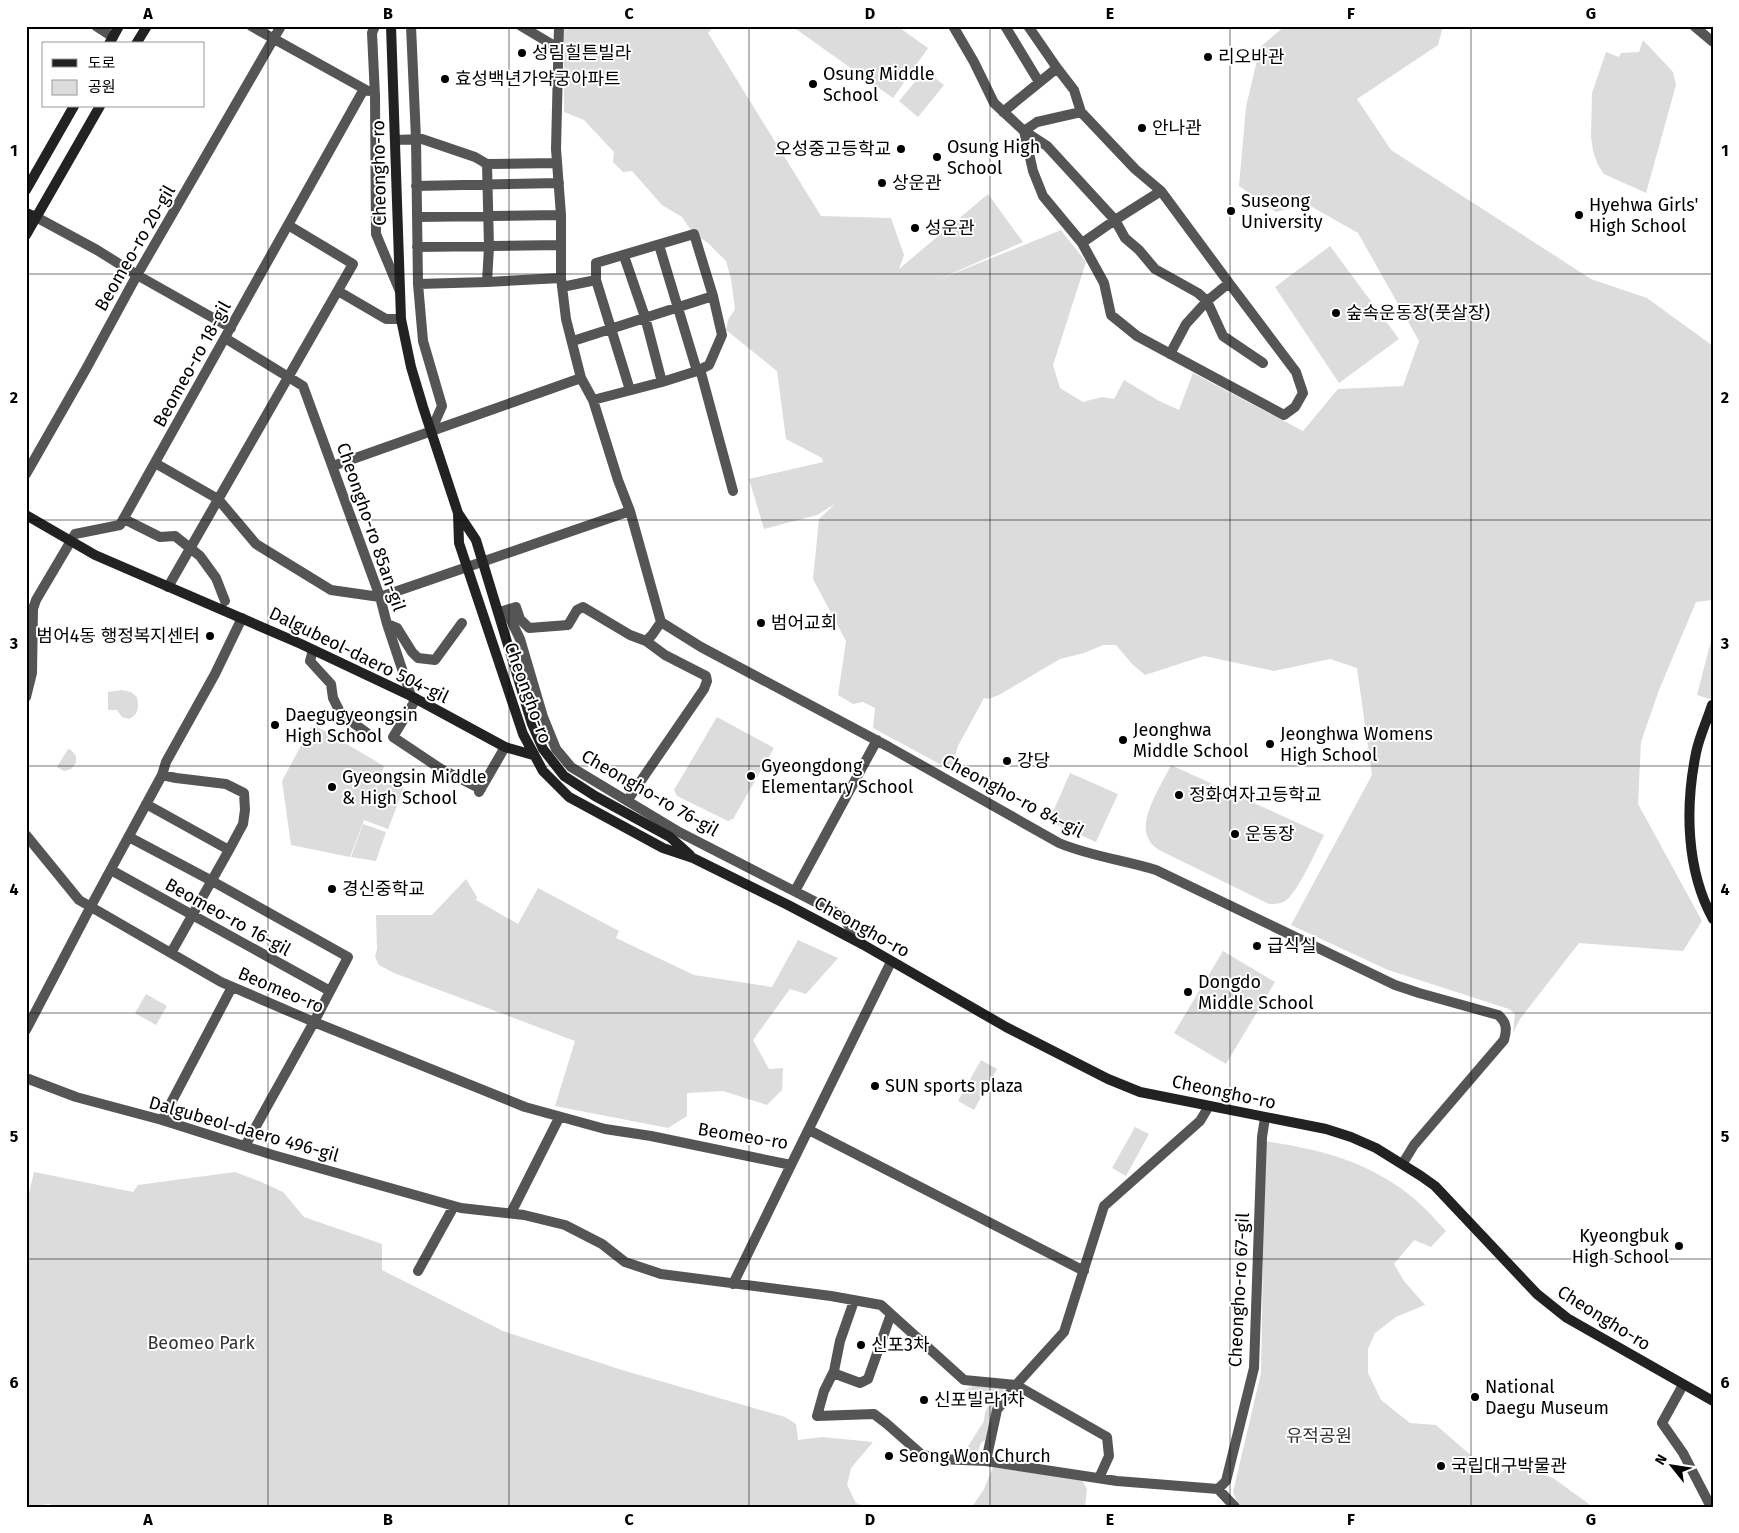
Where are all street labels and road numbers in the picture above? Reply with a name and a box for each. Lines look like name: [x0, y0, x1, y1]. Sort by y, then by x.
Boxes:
street label: Cheongho-ro: [367, 120, 391, 226]
street label: Beomeo-ro 20-gil: [90, 181, 180, 315]
street label: Beomeo-ro 18-gil: [148, 297, 236, 431]
street label: Cheongho-ro 85an-gil: [332, 440, 410, 614]
street label: Dalgubeol-daero 504-gil: [266, 602, 452, 708]
street label: Cheongho-ro: [500, 639, 556, 747]
street label: Cheongho-ro 76-gil: [577, 745, 723, 841]
street label: Cheongho-ro 84-gil: [938, 749, 1088, 843]
street label: Beomeo-ro 16-gil: [161, 873, 295, 961]
street label: Cheongho-ro: [810, 892, 914, 962]
street label: Beomeo-ro: [235, 962, 327, 1018]
street label: Cheongho-ro: [1170, 1070, 1278, 1114]
street label: Dalgubeol-daero 496-gil: [146, 1091, 342, 1167]
street label: Beomeo-ro: [696, 1118, 790, 1154]
street label: Cheongho-ro 67-gil: [1224, 1212, 1254, 1368]
street label: Cheongho-ro: [1553, 1281, 1655, 1355]

